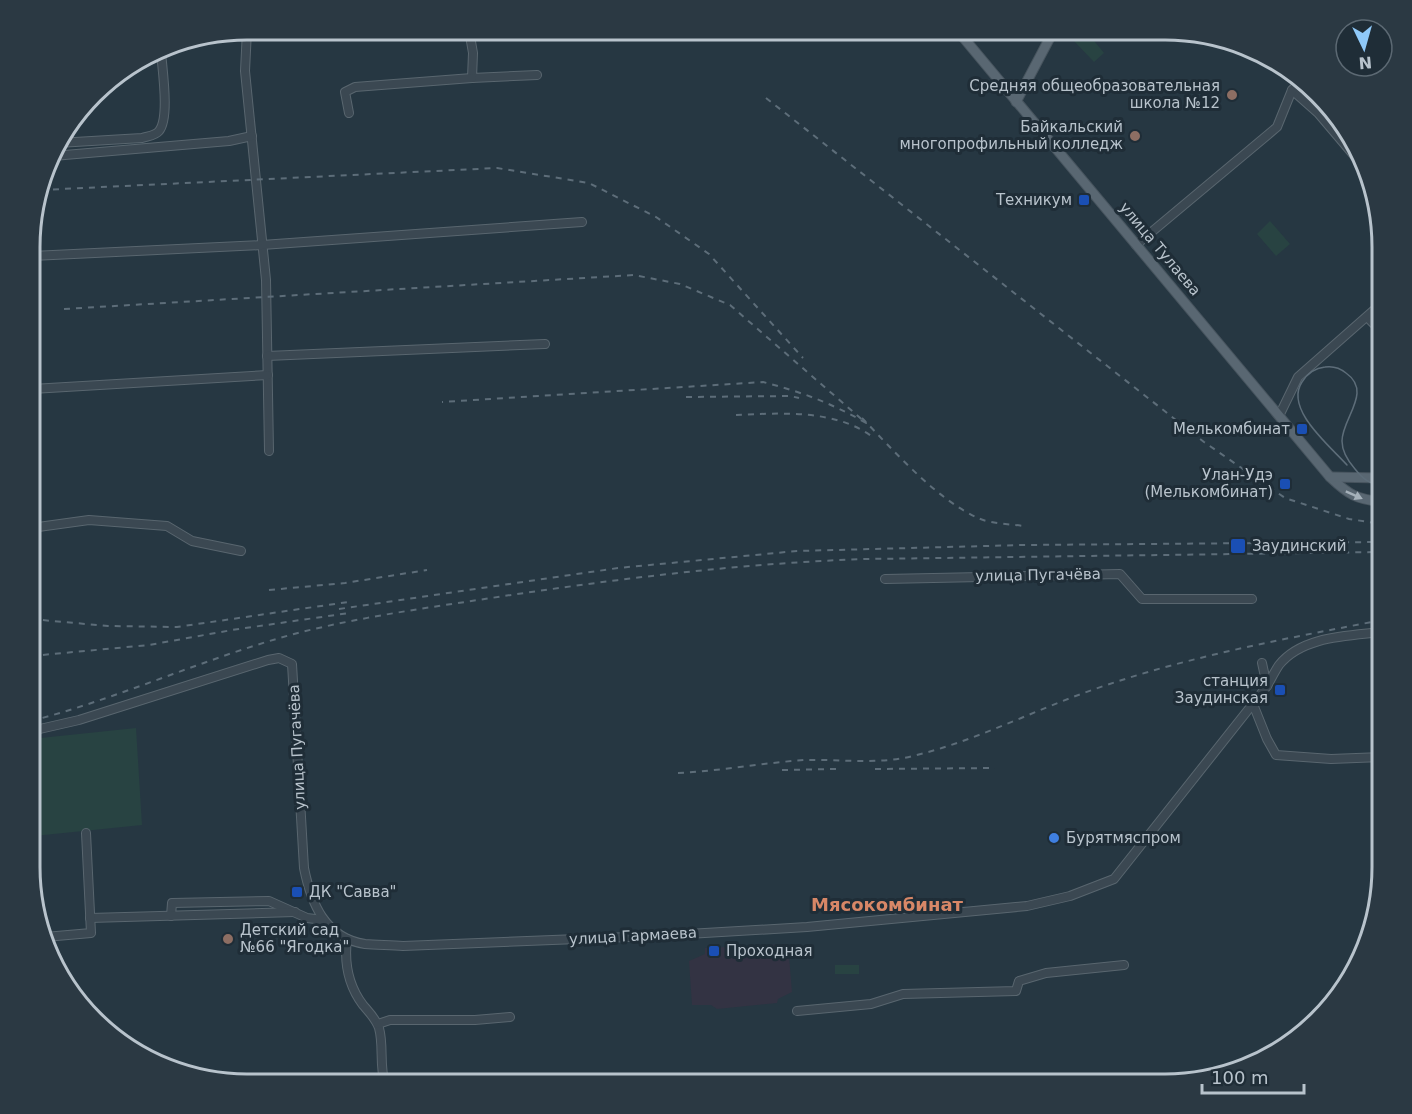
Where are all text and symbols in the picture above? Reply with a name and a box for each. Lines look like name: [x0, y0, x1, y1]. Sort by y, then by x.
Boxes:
north arrow: [1334, 18, 1394, 78]
text: N: [1358, 52, 1373, 72]
place label: Средняя общеобразовательная школа №12: [969, 77, 1220, 112]
marker: Средняя общеобразовательная школа №12: [1225, 88, 1239, 102]
place label: Байкальский многопрофильный колледж: [899, 118, 1123, 153]
marker: Байкальский многопрофильный колледж: [1128, 129, 1142, 143]
place label: Техникум: [995, 191, 1072, 209]
marker: Техникум: [1077, 193, 1091, 207]
street label: улица Тулаева: [1116, 199, 1204, 299]
place label: Мелькомбинат: [1173, 420, 1290, 438]
marker: Мелькомбинат: [1295, 422, 1309, 436]
place label: Улан-Удэ (Мелькомбинат): [1144, 466, 1273, 501]
marker: Улан-Удэ (Мелькомбинат): [1278, 477, 1292, 491]
one-way arrow: [1345, 490, 1363, 500]
marker: Заудинский: [1229, 537, 1247, 555]
place label: Заудинский: [1252, 537, 1346, 555]
street label: улица Пугачёва: [975, 565, 1101, 585]
place label: станция Заудинская: [1175, 672, 1268, 707]
marker: станция Заудинская: [1273, 683, 1287, 697]
street label: улица Пугачёва: [285, 684, 309, 810]
place label: Бурятмяспром: [1066, 829, 1181, 847]
marker: Бурятмяспром: [1047, 831, 1061, 845]
place label: ДК "Савва": [309, 883, 396, 901]
marker: ДК "Савва": [290, 885, 304, 899]
district label: Мясокомбинат: [811, 894, 964, 915]
place label: Детский сад №66 "Ягодка": [240, 921, 349, 956]
street label: улица Гармаева: [569, 924, 697, 948]
marker: Детский сад №66 "Ягодка": [221, 932, 235, 946]
place label: Проходная: [726, 942, 812, 960]
marker: Проходная: [707, 944, 721, 958]
scale bar: [1202, 1057, 1304, 1095]
text: 100 m: [1211, 1067, 1269, 1088]

